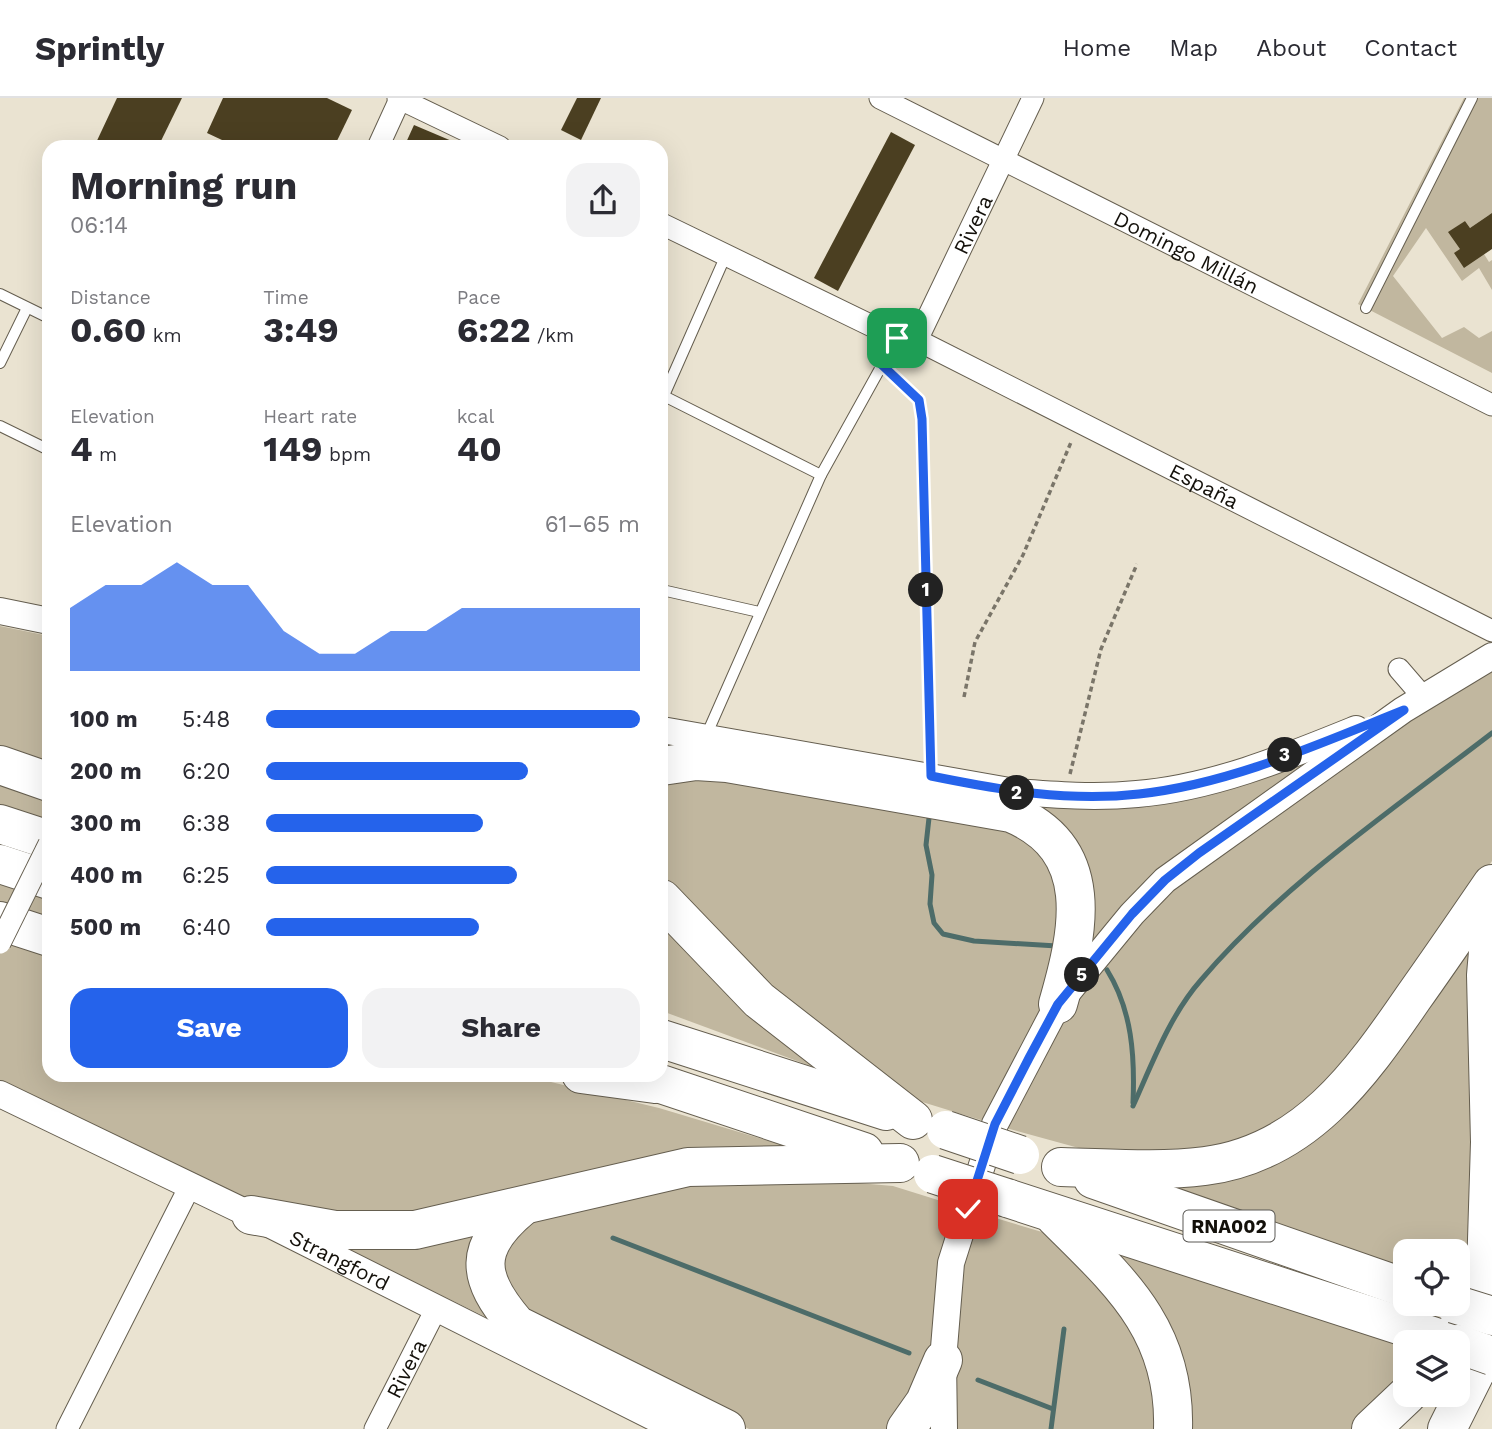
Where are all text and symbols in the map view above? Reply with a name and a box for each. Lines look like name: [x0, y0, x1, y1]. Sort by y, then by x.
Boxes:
text: Sprintly: [35, 29, 164, 68]
text: Home: [1063, 34, 1131, 62]
text: Map: [1169, 34, 1218, 62]
text: About: [1256, 34, 1326, 62]
text: Contact: [1364, 34, 1457, 62]
button: share: [566, 163, 640, 237]
text: Morning run: [70, 164, 297, 208]
street label: Rivera: [948, 191, 997, 258]
street label: Domingo Millán: [1110, 205, 1263, 299]
text: 06:14: [70, 212, 128, 239]
text: Distance: [70, 286, 151, 309]
text: Time: [263, 286, 309, 309]
text: Pace: [457, 286, 501, 309]
pin: [867, 308, 927, 368]
text: 0.60: [70, 309, 146, 351]
text: 3:49: [263, 309, 339, 351]
text: 6:22: [457, 309, 531, 351]
icon: arrive: [878, 319, 916, 357]
text: km: [146, 324, 182, 347]
text: /km: [531, 324, 574, 347]
text: Elevation: [70, 405, 155, 428]
text: Heart rate: [263, 405, 357, 428]
text: kcal: [457, 405, 494, 428]
text: 4: [70, 428, 93, 470]
text: 149: [263, 428, 323, 470]
text: 40: [457, 428, 502, 470]
text: m: [93, 443, 117, 466]
text: bpm: [323, 443, 371, 466]
street label: España: [1165, 457, 1243, 513]
text: Elevation: [70, 511, 173, 538]
text: 61–65 m: [545, 511, 640, 538]
pin: 1: [908, 573, 944, 608]
text: 1: [921, 578, 930, 601]
text: 100 m: [70, 706, 138, 733]
text: 5:48: [182, 706, 230, 733]
pin: 3: [1268, 738, 1302, 772]
text: 3: [1279, 743, 1290, 766]
text: 200 m: [70, 758, 142, 785]
text: 6:20: [182, 758, 231, 785]
pin: 2: [1000, 776, 1034, 810]
text: 2: [1011, 781, 1022, 804]
text: 300 m: [70, 810, 141, 837]
text: 6:38: [182, 810, 230, 837]
text: 400 m: [70, 862, 143, 889]
text: 6:25: [182, 862, 230, 889]
text: 500 m: [70, 914, 141, 941]
text: 6:40: [182, 914, 231, 941]
pin: 5: [1064, 958, 1100, 992]
text: 5: [1076, 963, 1087, 986]
button: Save: [70, 988, 348, 1068]
button: Share: [362, 988, 640, 1068]
pin: [938, 1179, 998, 1239]
icon: check: [949, 1190, 987, 1228]
road number: RNA002: [1184, 1210, 1274, 1242]
street label: Strangford: [286, 1224, 394, 1295]
map controls: [1393, 1239, 1470, 1407]
button: locate: [1393, 1239, 1470, 1316]
button: layers: [1393, 1330, 1470, 1407]
street label: Rivera: [380, 1335, 431, 1402]

